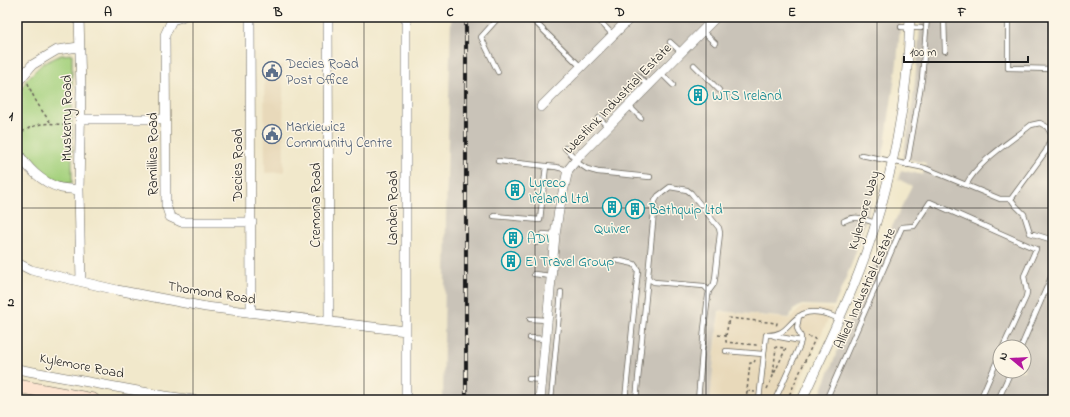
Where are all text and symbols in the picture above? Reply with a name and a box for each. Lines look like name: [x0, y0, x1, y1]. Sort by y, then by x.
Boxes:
text: A: [104, 3, 112, 22]
text: B: [273, 3, 283, 22]
text: C: [446, 3, 454, 22]
text: D: [614, 3, 625, 22]
text: E: [788, 3, 796, 22]
text: F: [957, 3, 967, 22]
street label: Westlink Industrial Estate: [559, 38, 677, 159]
scale bar: [904, 38, 1028, 64]
text: 100 m: [910, 44, 937, 62]
place label: Decies Road Post Office: [285, 54, 359, 91]
public building icon: Decies Road Post Office: [261, 60, 283, 82]
street label: Muskerry Road: [57, 75, 79, 161]
building icon: WTS Ireland: [687, 84, 709, 106]
place label: WTS Ireland: [712, 86, 782, 107]
text: 1: [9, 107, 14, 126]
street label: Ramillies Road: [143, 112, 164, 196]
place label: Markiewicz Community Centre: [286, 117, 393, 155]
public building icon: Markiewicz Community Centre: [261, 123, 283, 145]
street label: Decies Road: [228, 129, 249, 202]
street label: Cremona Road: [306, 162, 327, 247]
street label: Kylemore Way: [843, 168, 887, 253]
street label: Landen Road: [383, 171, 404, 245]
place label: Lyreco Ireland Ltd: [529, 173, 589, 210]
building icon: Lyreco Ireland Ltd: [504, 179, 526, 201]
building icon: Quiver: [601, 196, 623, 218]
building icon: Bathquip Ltd: [624, 198, 646, 220]
place label: Bathquip Ltd: [648, 200, 723, 221]
place label: Quiver: [594, 219, 631, 240]
street label: Allied Industrial Estate: [829, 224, 902, 352]
building icon: ADI: [502, 227, 524, 249]
place label: ADI: [527, 229, 549, 250]
building icon: EI Travel Group: [500, 250, 522, 272]
place label: EI Travel Group: [525, 252, 615, 273]
street label: Thomond Road: [166, 276, 257, 311]
text: 2: [7, 293, 15, 312]
north arrow: [992, 339, 1032, 379]
street label: Kylemore Road: [37, 348, 126, 386]
text: N: [995, 350, 1012, 362]

